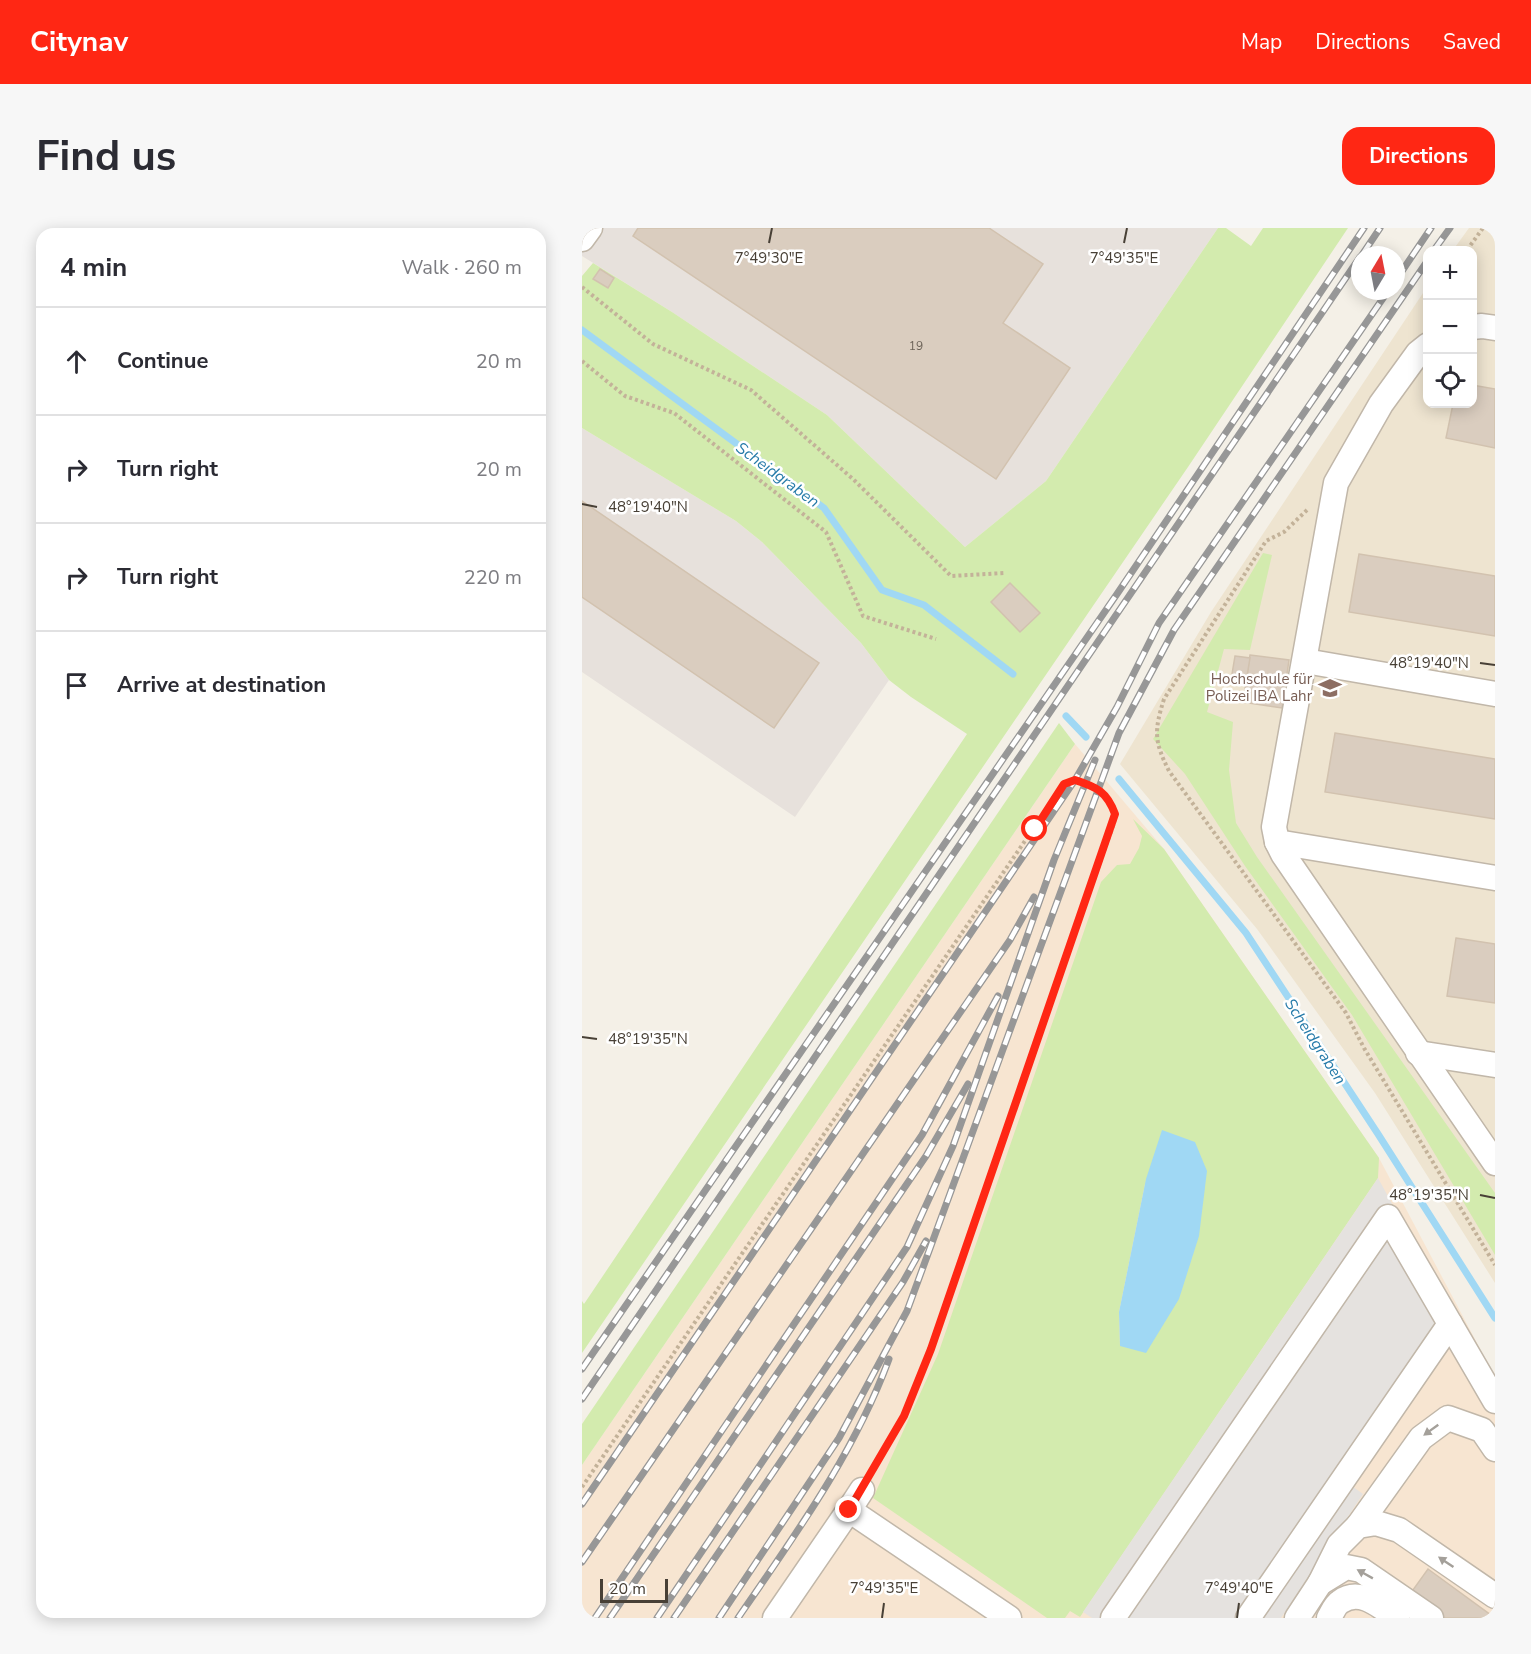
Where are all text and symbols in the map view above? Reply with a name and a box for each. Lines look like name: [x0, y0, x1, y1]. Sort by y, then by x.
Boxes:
text: Citynav: [30, 23, 128, 61]
text: Map: [1241, 28, 1282, 56]
text: Directions: [1315, 28, 1410, 56]
text: Saved: [1443, 28, 1501, 56]
button: Directions: [1342, 127, 1495, 185]
text: Find us: [36, 128, 176, 185]
north arrow: [1351, 246, 1405, 300]
map controls: [1423, 246, 1477, 408]
button: +: [1423, 246, 1477, 300]
text: 7°49'30"E: [735, 248, 803, 268]
text: 7°49'35"E: [1090, 248, 1158, 268]
text: 4 min: [60, 250, 127, 285]
text: Walk · 260 m: [402, 254, 522, 281]
button: −: [1423, 300, 1477, 354]
house number: 19: [909, 338, 923, 354]
icon: ahead: [60, 345, 93, 378]
text: Continue: [117, 346, 208, 376]
text: 20 m: [476, 348, 522, 375]
button: locate: [1423, 354, 1477, 408]
water label: Scheidgraben: [731, 437, 824, 513]
icon: right: [60, 453, 93, 486]
text: Turn right: [117, 454, 218, 484]
text: 20 m: [476, 456, 522, 483]
text: 48°19'40"N: [608, 497, 688, 517]
icon: right: [60, 561, 93, 594]
text: Turn right: [117, 562, 218, 592]
text: 220 m: [464, 564, 522, 591]
text: 48°19'40"N: [1389, 653, 1469, 673]
icon: arrive: [60, 669, 93, 702]
place label: Hochschule für Polizei IBA Lahr: [1206, 669, 1313, 706]
text: Arrive at destination: [117, 670, 326, 700]
school or university icon: Hochschule für Polizei IBA Lahr: [1317, 675, 1343, 701]
route start: [1021, 815, 1047, 841]
water label: Scheidgraben: [1279, 994, 1351, 1089]
text: 48°19'35"N: [608, 1029, 688, 1049]
text: 48°19'35"N: [1389, 1185, 1469, 1205]
one-way arrow: [1424, 1424, 1440, 1436]
route end: [835, 1496, 861, 1522]
one-way arrow: [1438, 1556, 1454, 1568]
one-way arrow: [1356, 1569, 1373, 1579]
scale bar: [600, 1576, 668, 1604]
text: 20 m: [609, 1578, 646, 1600]
text: 7°49'35"E: [850, 1578, 918, 1598]
text: 7°49'40"E: [1205, 1578, 1273, 1598]

